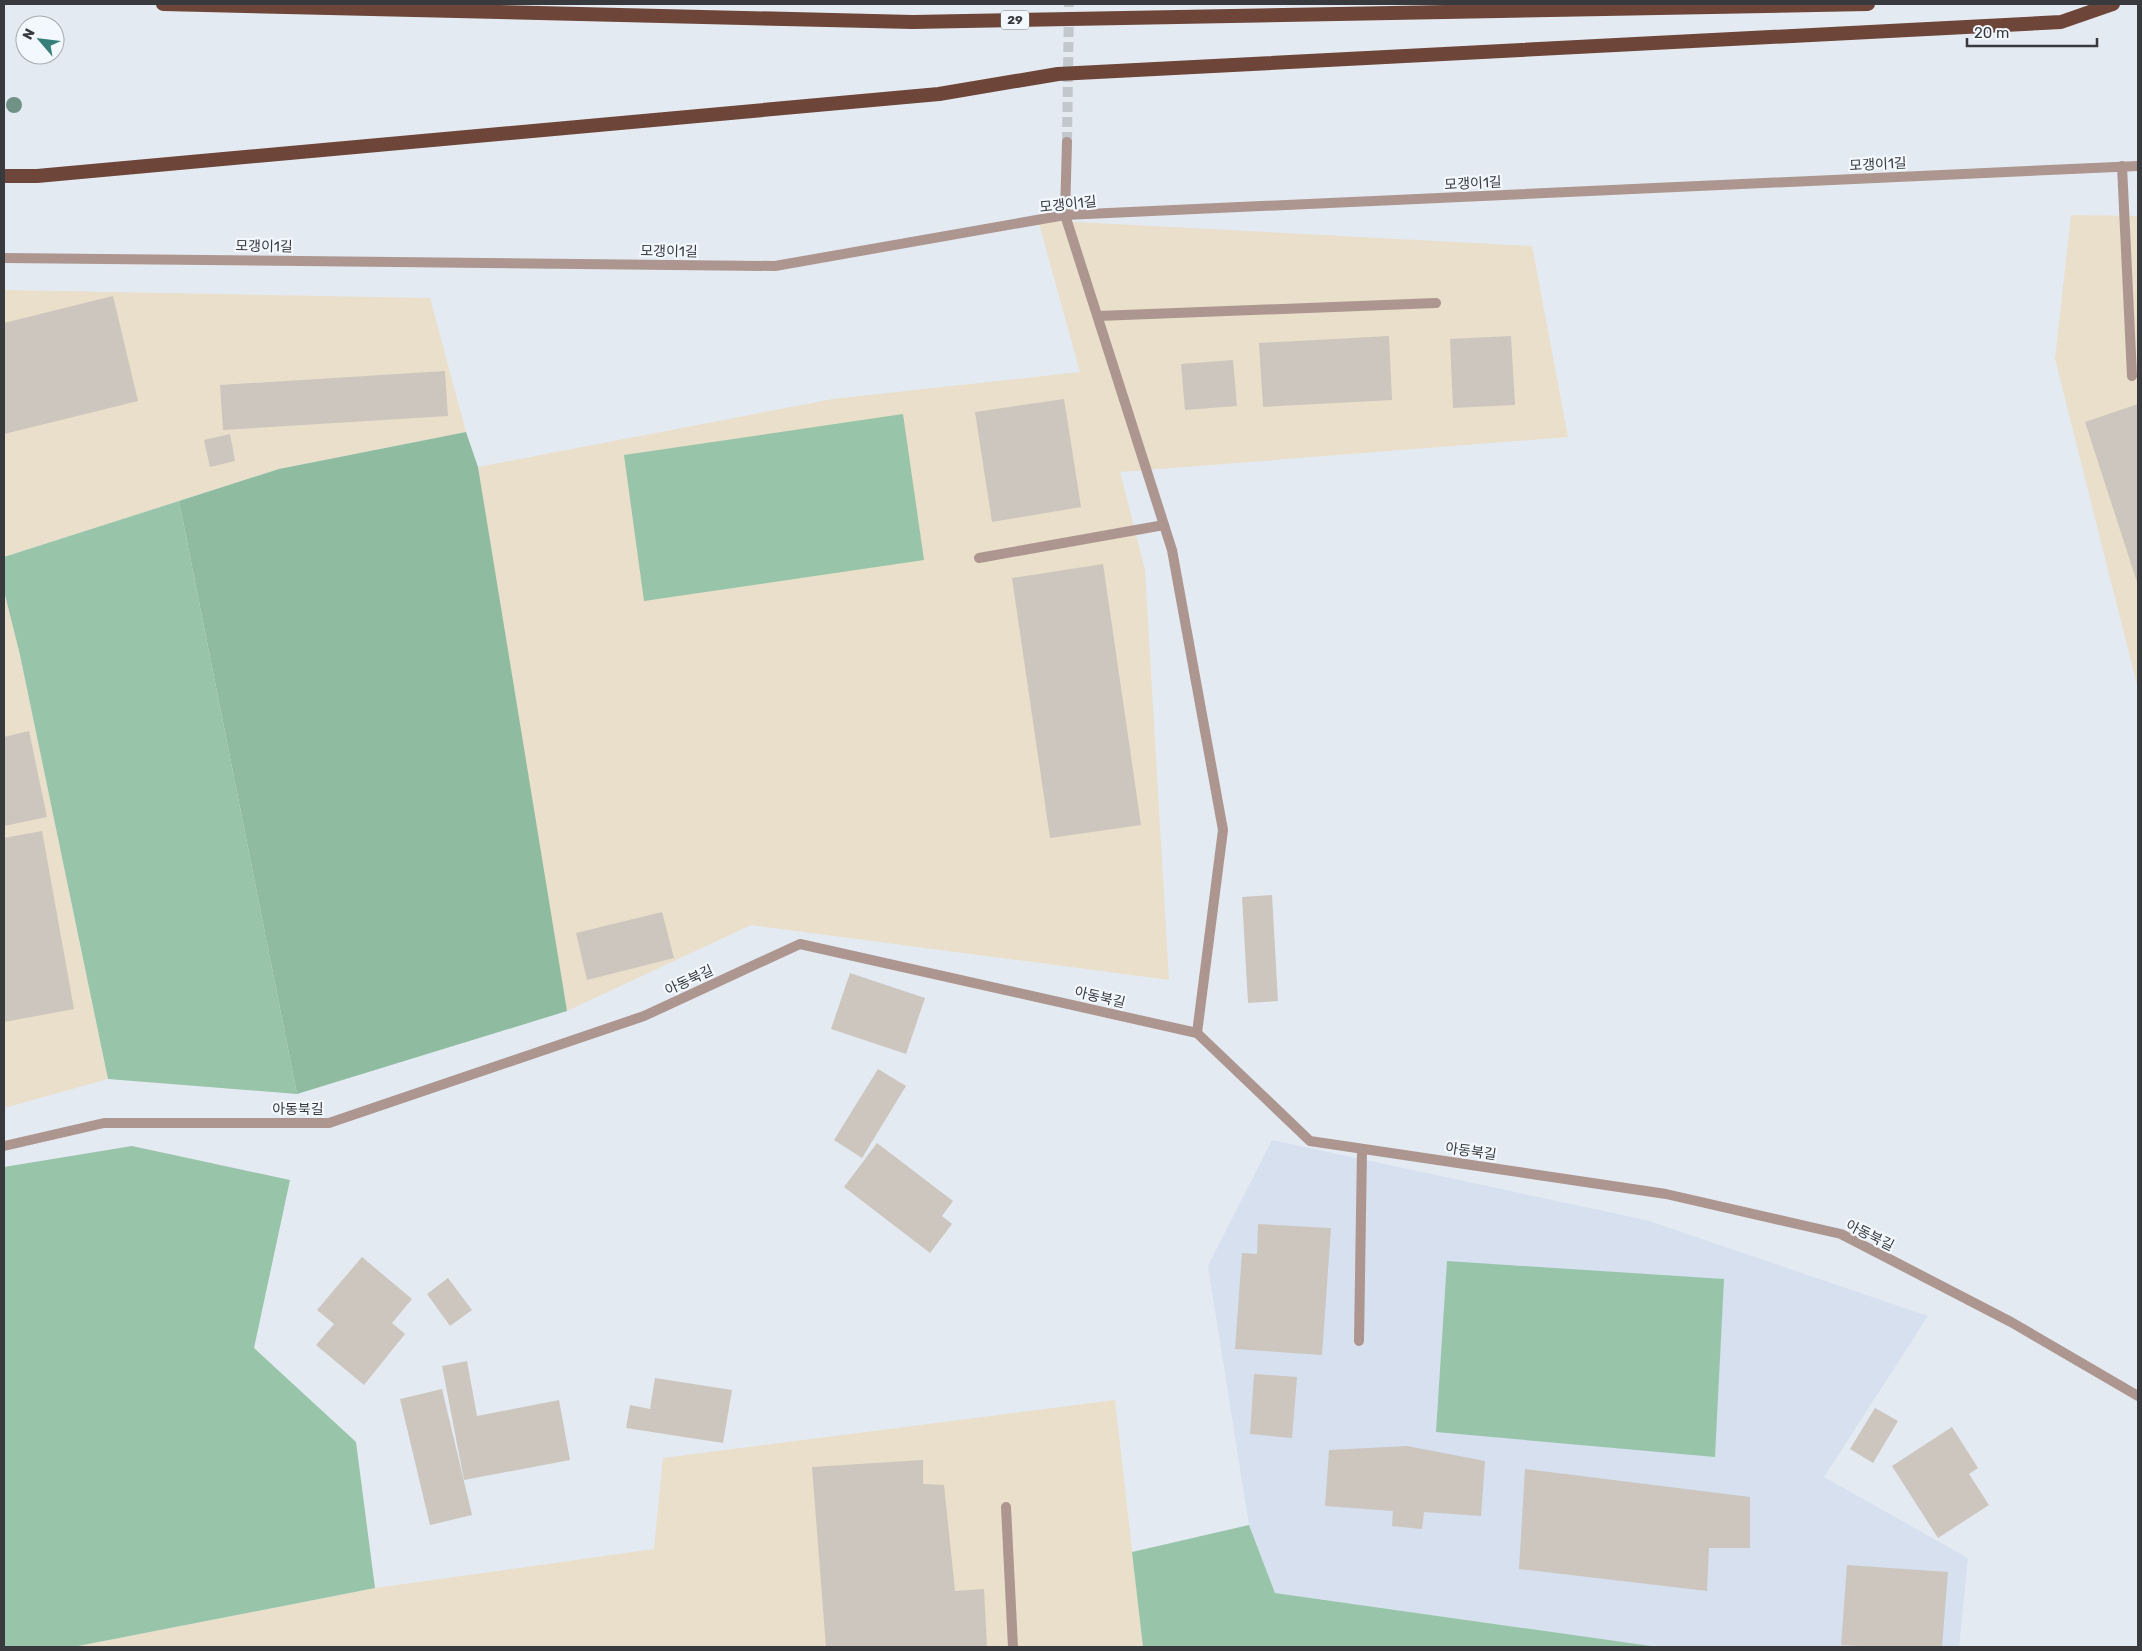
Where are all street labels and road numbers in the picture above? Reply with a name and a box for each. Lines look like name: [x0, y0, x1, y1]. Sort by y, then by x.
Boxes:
road number: 29: [1001, 10, 1029, 30]
street label: 모갱이1길: [1849, 155, 1907, 174]
street label: 모갱이1길: [1444, 174, 1502, 193]
street label: 모갱이1길: [1039, 193, 1098, 216]
street label: 모갱이1길: [235, 237, 293, 256]
street label: 모갱이1길: [640, 242, 698, 261]
street label: 아동북길: [662, 962, 716, 999]
street label: 아동북길: [1073, 983, 1127, 1012]
street label: 아동북길: [272, 1101, 324, 1118]
street label: 아동북길: [1444, 1139, 1498, 1163]
street label: 아동북길: [1843, 1217, 1897, 1254]

